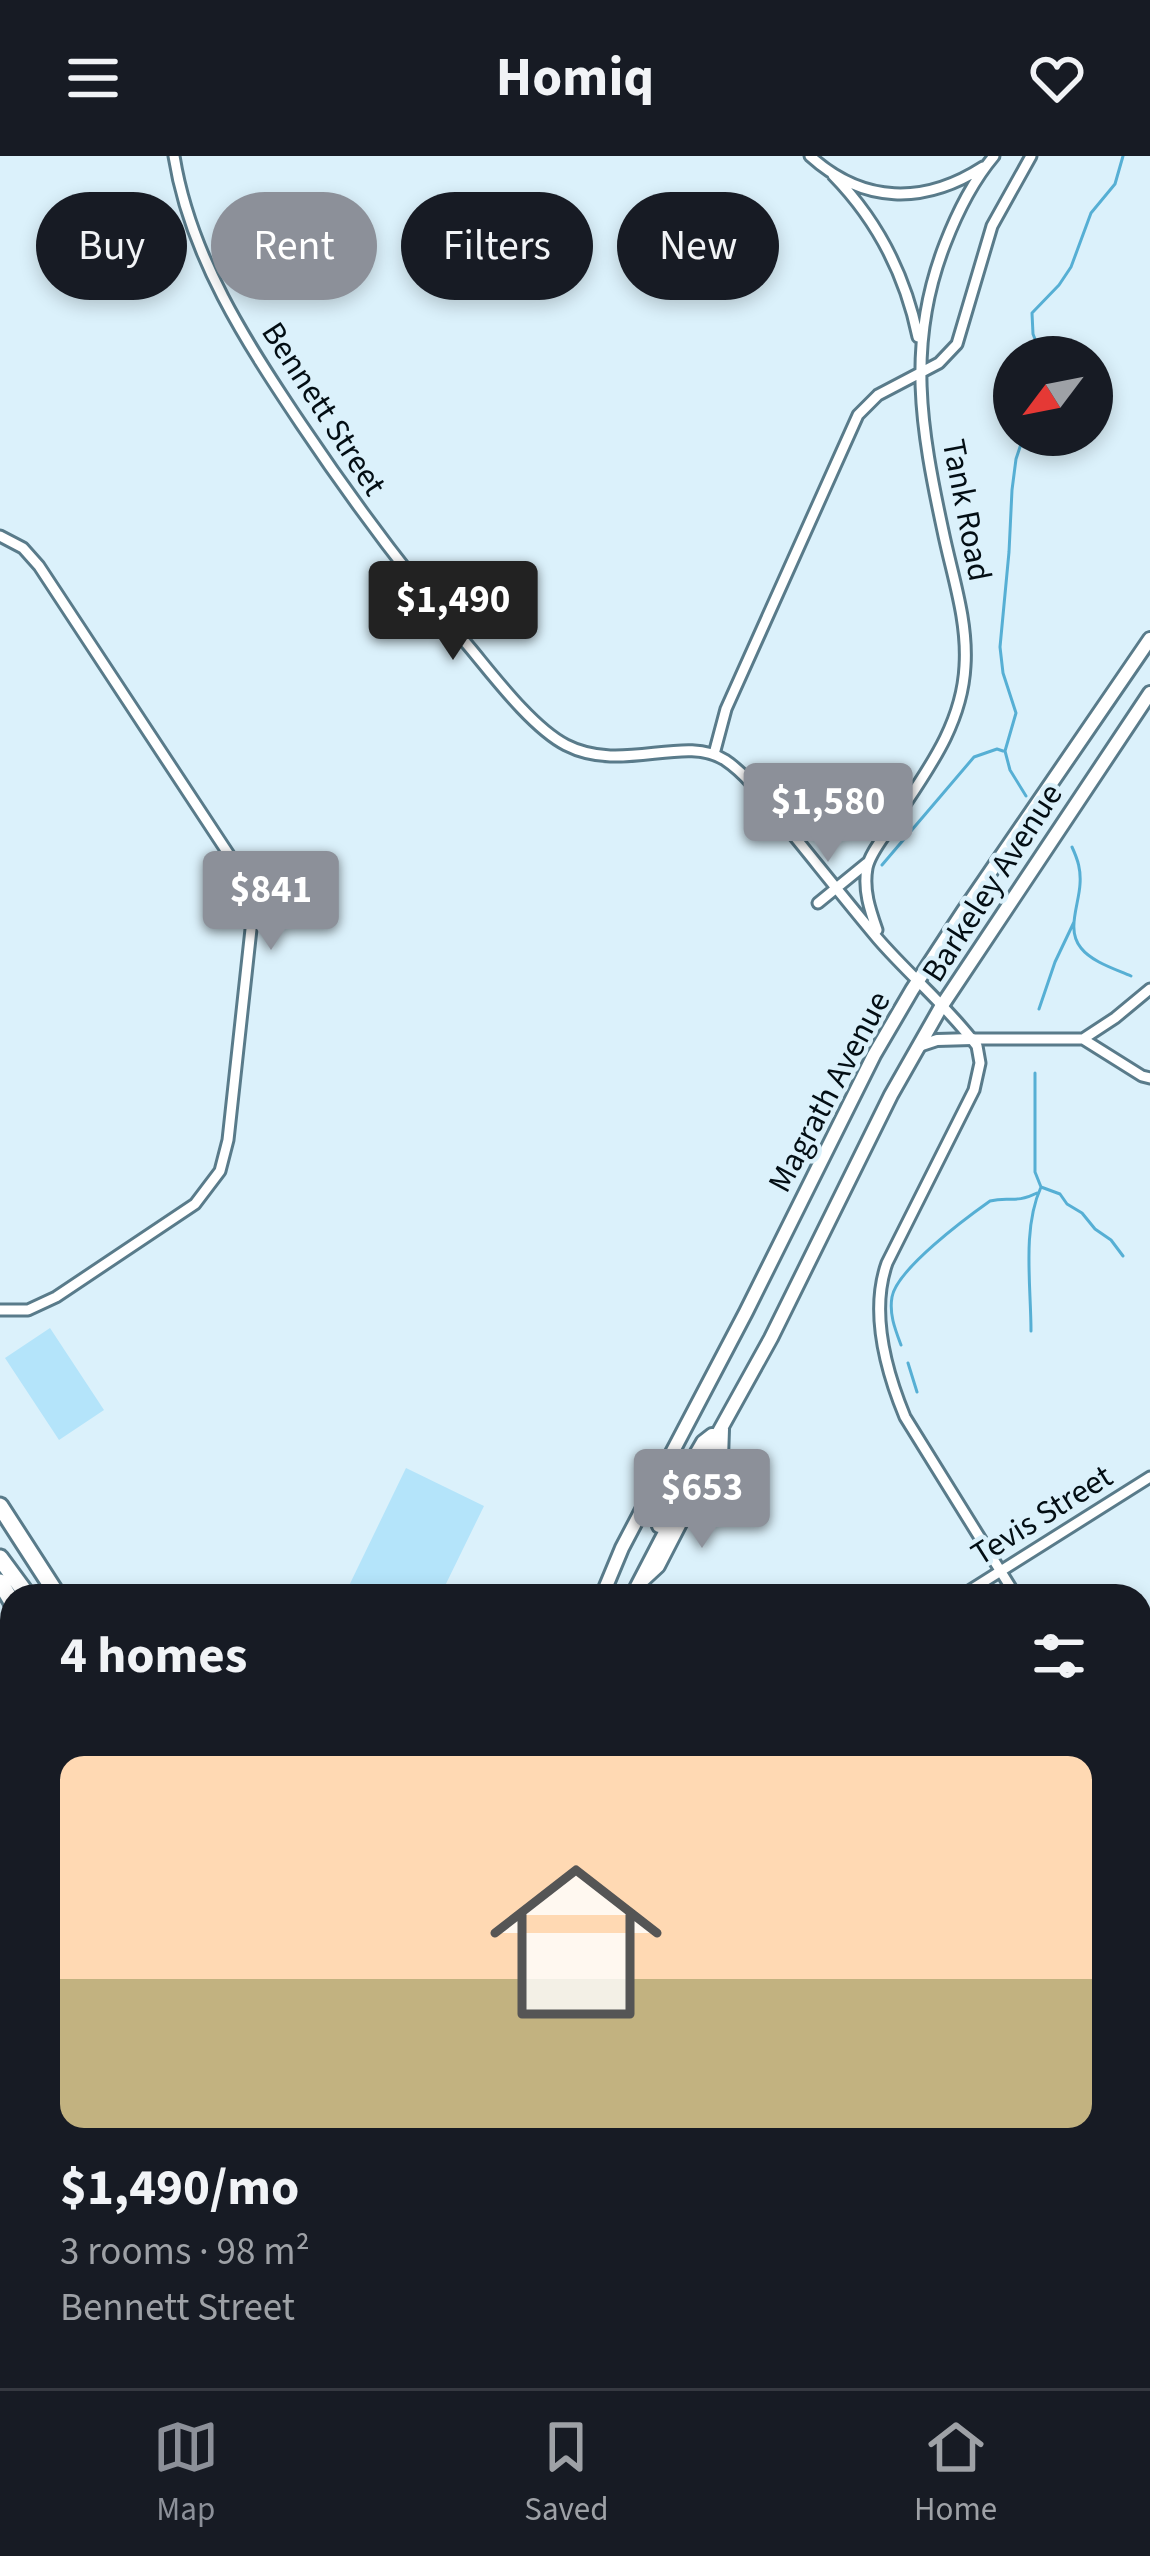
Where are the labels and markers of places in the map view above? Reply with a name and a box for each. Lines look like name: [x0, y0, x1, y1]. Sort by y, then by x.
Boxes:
pin: $1,490: [355, 561, 551, 663]
pin: $1,580: [730, 763, 926, 865]
pin: $841: [200, 851, 342, 953]
pin: $653: [631, 1449, 773, 1551]

